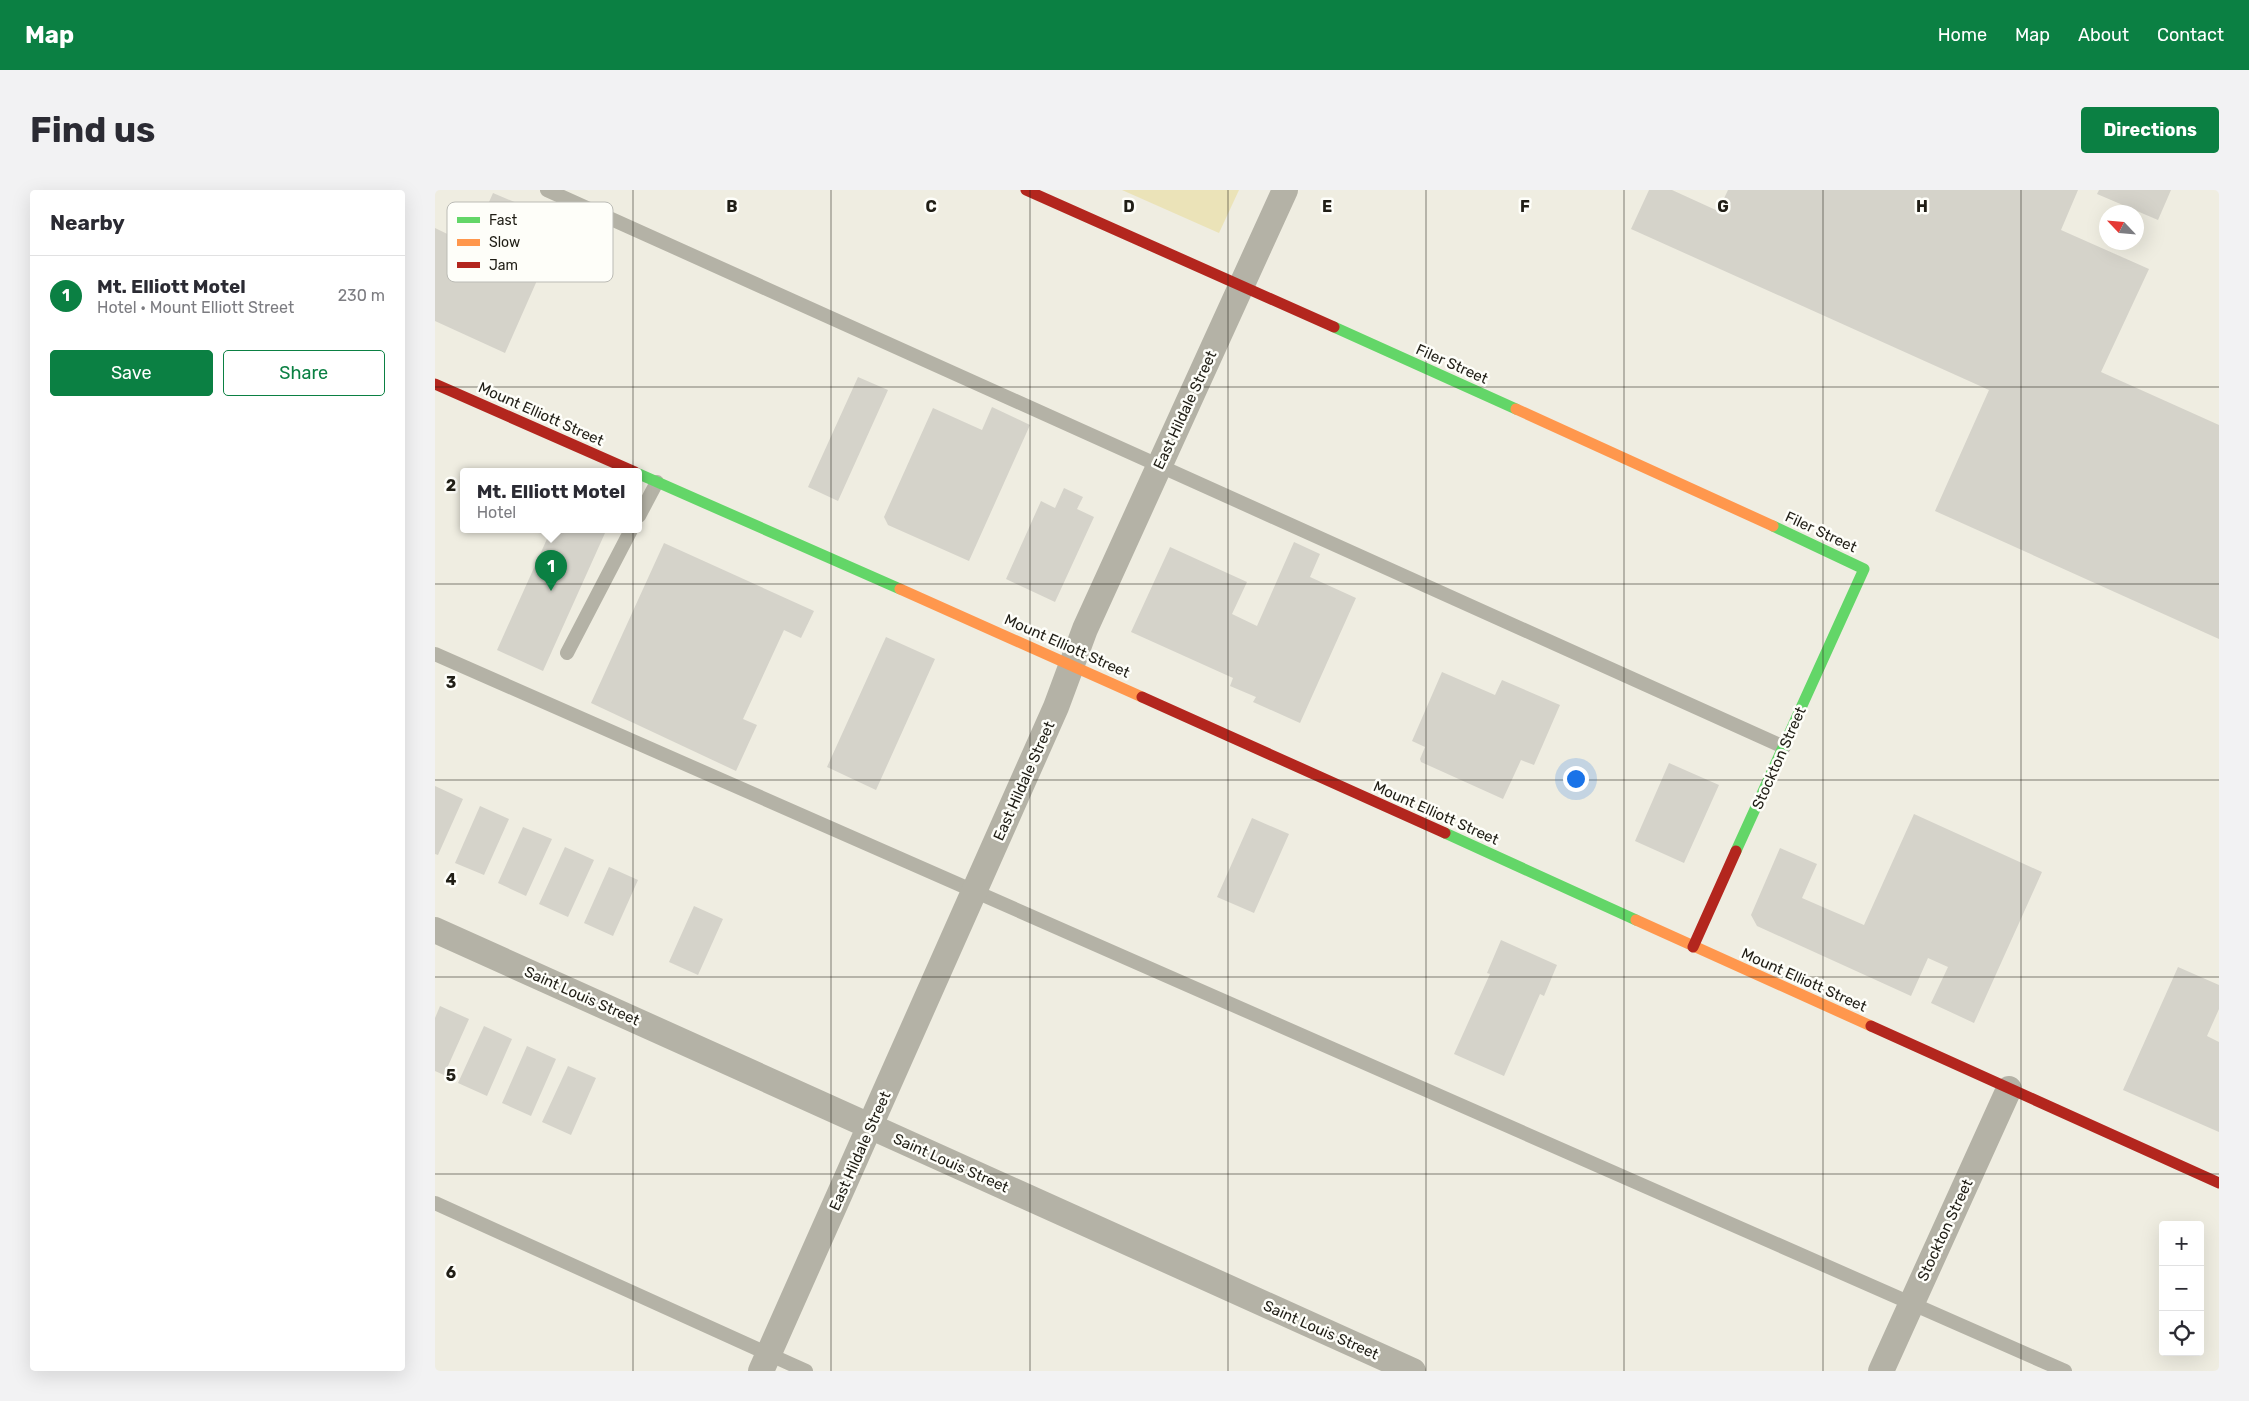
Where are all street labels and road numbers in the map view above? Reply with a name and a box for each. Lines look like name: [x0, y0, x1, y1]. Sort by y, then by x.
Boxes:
street label: Filer Street: [1413, 340, 1491, 388]
street label: East Hildale Street: [1150, 348, 1220, 472]
street label: Mount Elliott Street: [475, 378, 607, 450]
street label: Filer Street: [1782, 508, 1860, 556]
street label: Mount Elliott Street: [1001, 610, 1133, 682]
street label: Stockton Street: [1748, 704, 1810, 812]
street label: East Hildale Street: [990, 718, 1058, 844]
street label: Mount Elliott Street: [1370, 777, 1502, 849]
street label: Mount Elliott Street: [1738, 944, 1870, 1016]
street label: Saint Louis Street: [522, 963, 642, 1029]
street label: East Hildale Street: [826, 1088, 894, 1214]
street label: Saint Louis Street: [891, 1130, 1011, 1196]
street label: Stockton Street: [1914, 1176, 1977, 1284]
street label: Saint Louis Street: [1261, 1297, 1381, 1363]

